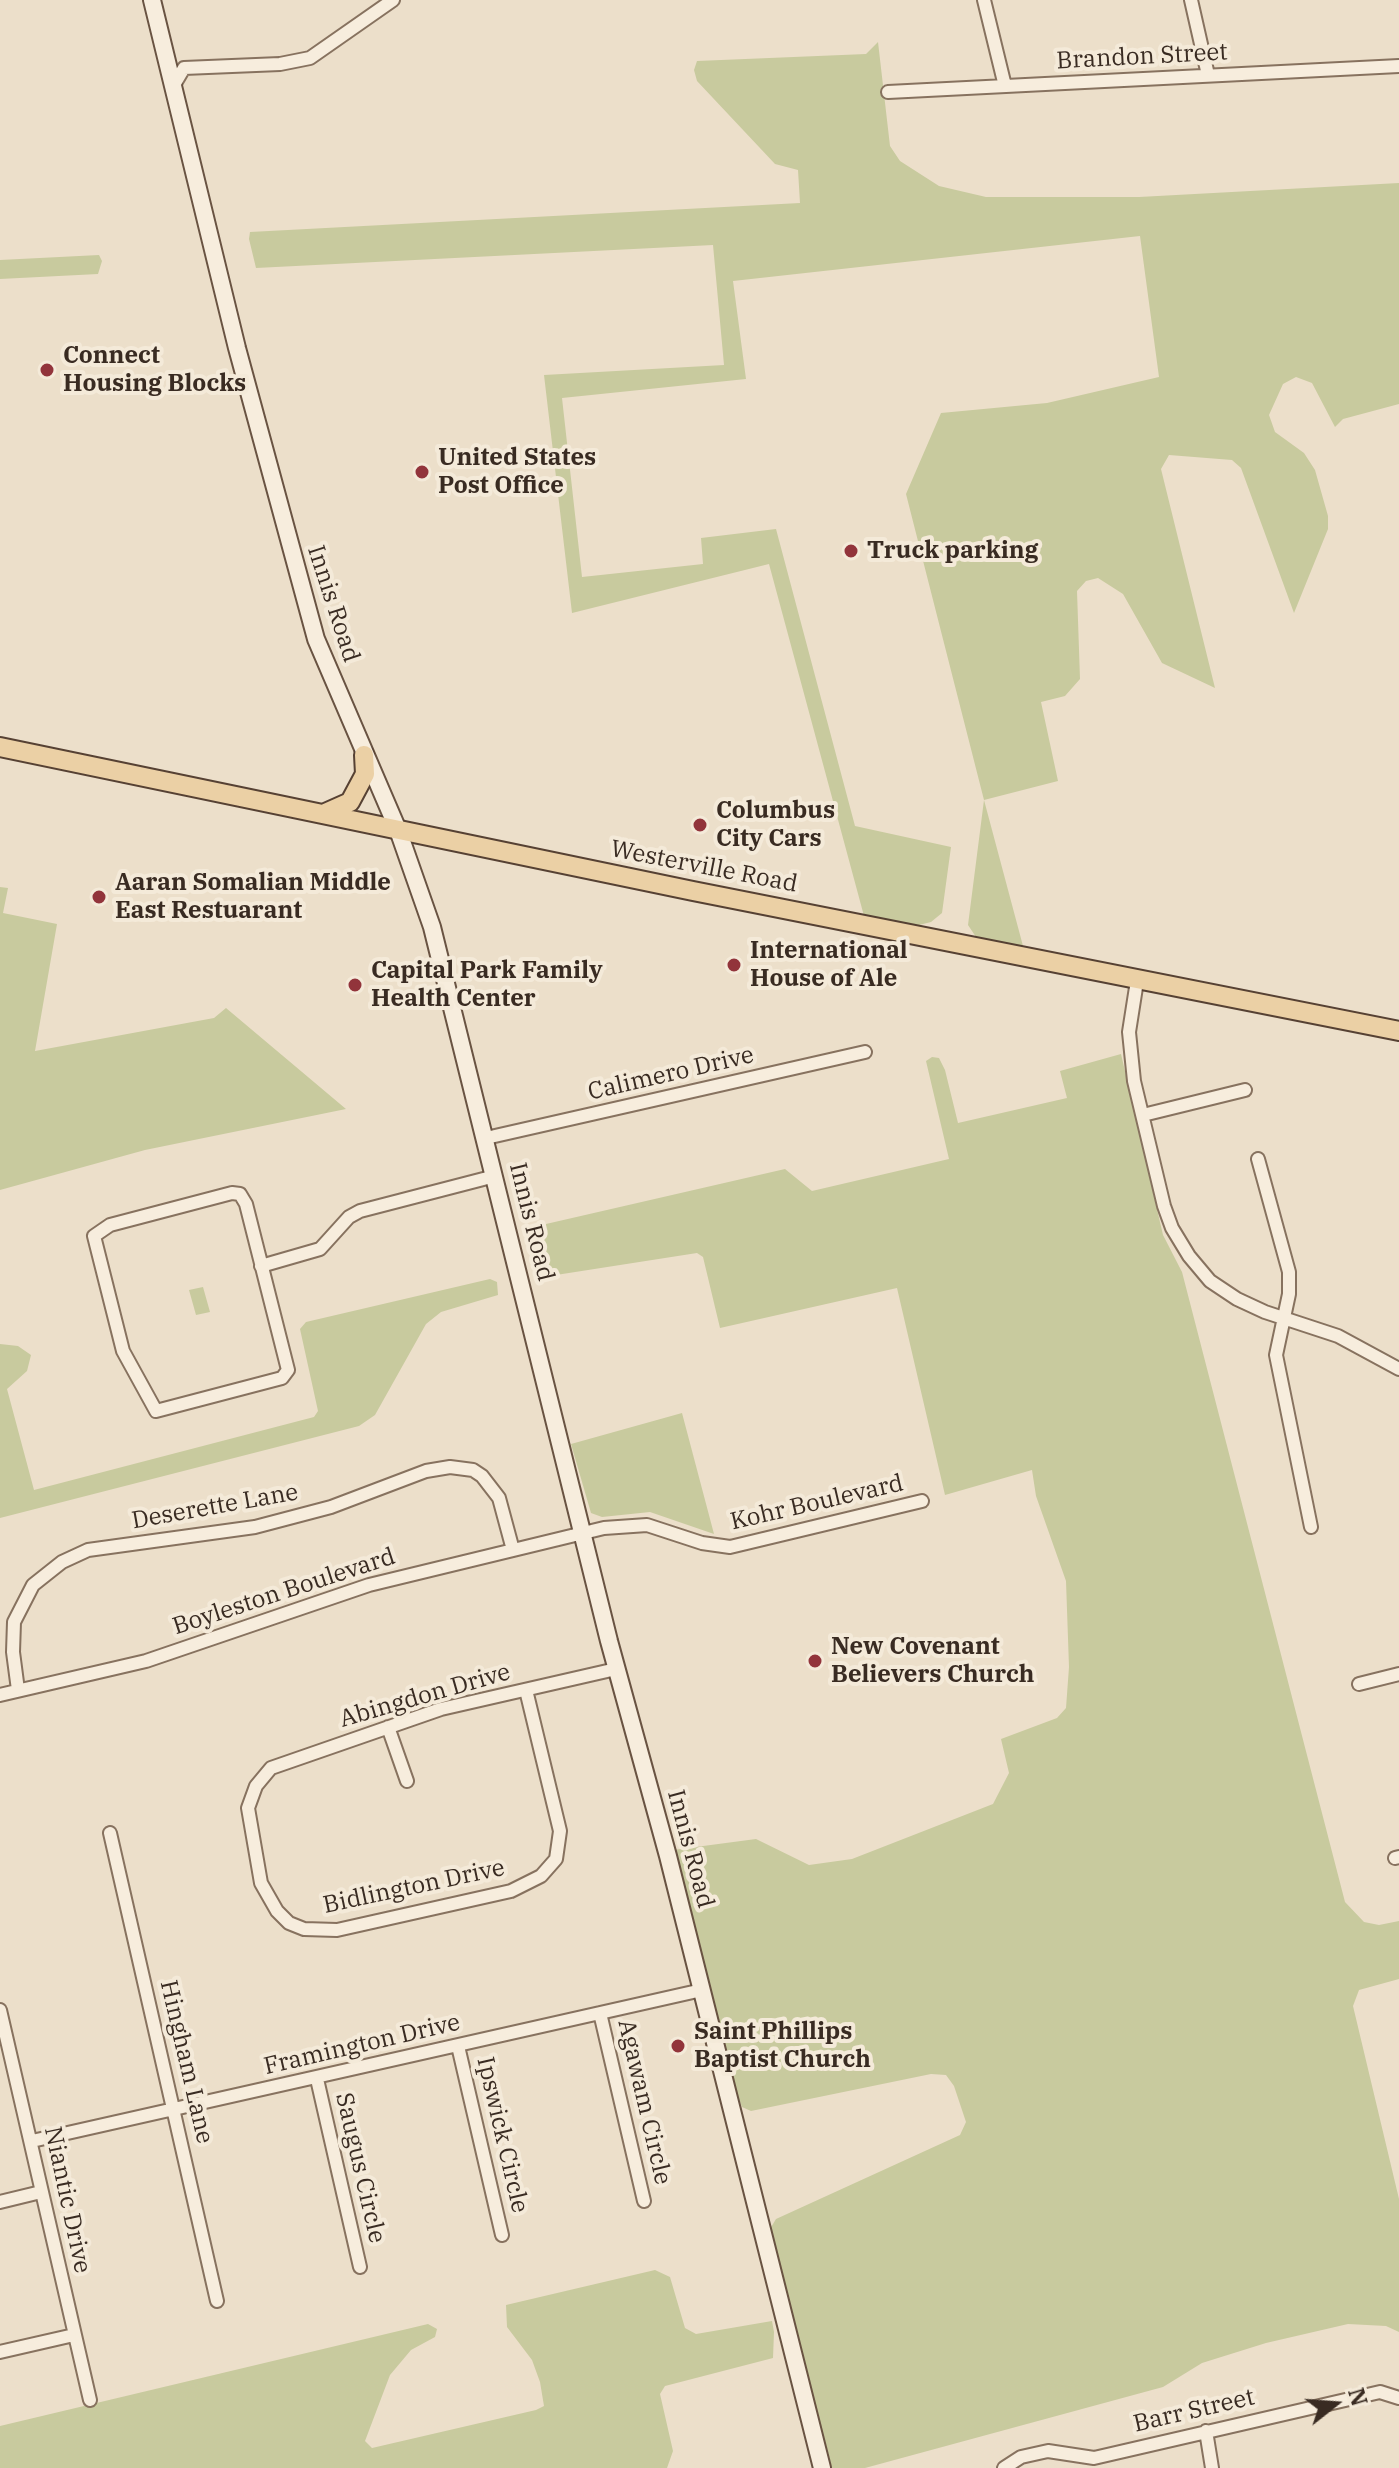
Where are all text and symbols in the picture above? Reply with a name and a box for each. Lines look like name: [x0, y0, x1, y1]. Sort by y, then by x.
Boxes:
street label: Brandon Street: [1056, 38, 1228, 76]
place label: Connect Housing Blocks: [63, 342, 246, 398]
marker: Connect Housing Blocks: [38, 361, 56, 379]
place label: United States Post Office: [438, 444, 596, 500]
marker: United States Post Office: [413, 463, 431, 481]
place label: Truck parking: [867, 537, 1038, 565]
street label: Innis Road: [301, 542, 365, 666]
marker: Truck parking: [842, 542, 860, 560]
place label: Columbus City Cars: [716, 797, 835, 853]
marker: Columbus City Cars: [691, 816, 709, 834]
street label: Westerville Road: [608, 835, 800, 899]
place label: Aaran Somalian Middle East Restuarant: [115, 869, 391, 925]
marker: Aaran Somalian Middle East Restuarant: [90, 888, 108, 906]
place label: International House of Ale: [750, 937, 908, 993]
marker: International House of Ale: [725, 956, 743, 974]
place label: Capital Park Family Health Center: [371, 957, 603, 1013]
marker: Capital Park Family Health Center: [346, 976, 364, 994]
street label: Calimero Drive: [585, 1041, 757, 1107]
street label: Innis Road: [502, 1160, 560, 1284]
street label: Kohr Boulevard: [728, 1469, 906, 1537]
street label: Deserette Lane: [129, 1478, 301, 1536]
street label: Boyleston Boulevard: [169, 1542, 399, 1642]
place label: New Covenant Believers Church: [831, 1633, 1034, 1689]
marker: New Covenant Believers Church: [806, 1652, 824, 1670]
street label: Abingdon Drive: [336, 1658, 514, 1734]
street label: Innis Road: [660, 1787, 720, 1911]
street label: Bidlington Drive: [321, 1854, 507, 1920]
street label: Hingham Lane: [153, 1977, 219, 2147]
street label: Framington Drive: [261, 2008, 463, 2082]
street label: Agawam Circle: [611, 2017, 677, 2187]
place label: Saint Phillips Baptist Church: [694, 2018, 871, 2074]
marker: Saint Phillips Baptist Church: [669, 2037, 687, 2055]
street label: Ipswick Circle: [470, 2054, 534, 2216]
street label: Saugus Circle: [329, 2090, 391, 2246]
street label: Niantic Drive: [37, 2124, 97, 2276]
north arrow: [1295, 2364, 1375, 2444]
street label: Barr Street: [1131, 2383, 1257, 2439]
text: N: [1342, 2384, 1375, 2409]

